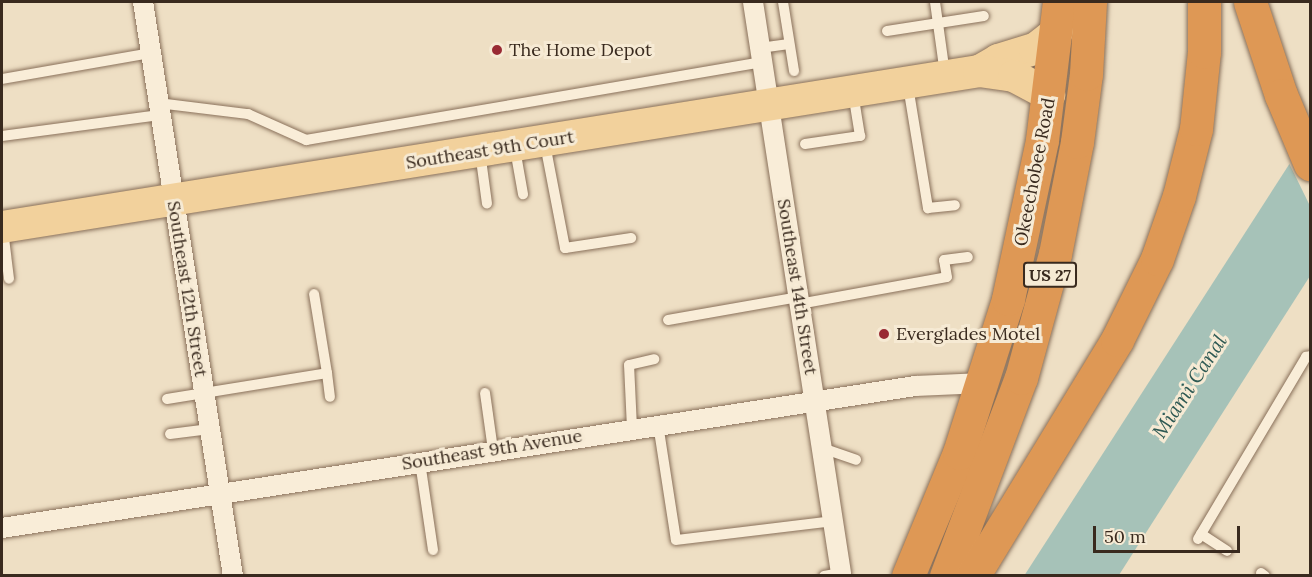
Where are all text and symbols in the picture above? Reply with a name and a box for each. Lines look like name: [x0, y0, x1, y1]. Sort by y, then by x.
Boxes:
place label: The Home Depot: [509, 39, 652, 61]
marker: The Home Depot: [490, 43, 504, 57]
street label: Okeechobee Road: [1010, 96, 1060, 248]
street label: Southeast 9th Court: [404, 126, 576, 174]
street label: Southeast 14th Street: [772, 197, 822, 377]
street label: Southeast 12th Street: [162, 199, 212, 379]
road number: US 27: [1023, 262, 1077, 288]
place label: Everglades Motel: [896, 323, 1040, 345]
marker: Everglades Motel: [877, 327, 891, 341]
water label: Miami Canal: [1147, 330, 1231, 442]
street label: Southeast 9th Avenue: [400, 425, 584, 475]
scale bar: [1096, 514, 1243, 552]
text: 50 m: [1104, 525, 1146, 548]

